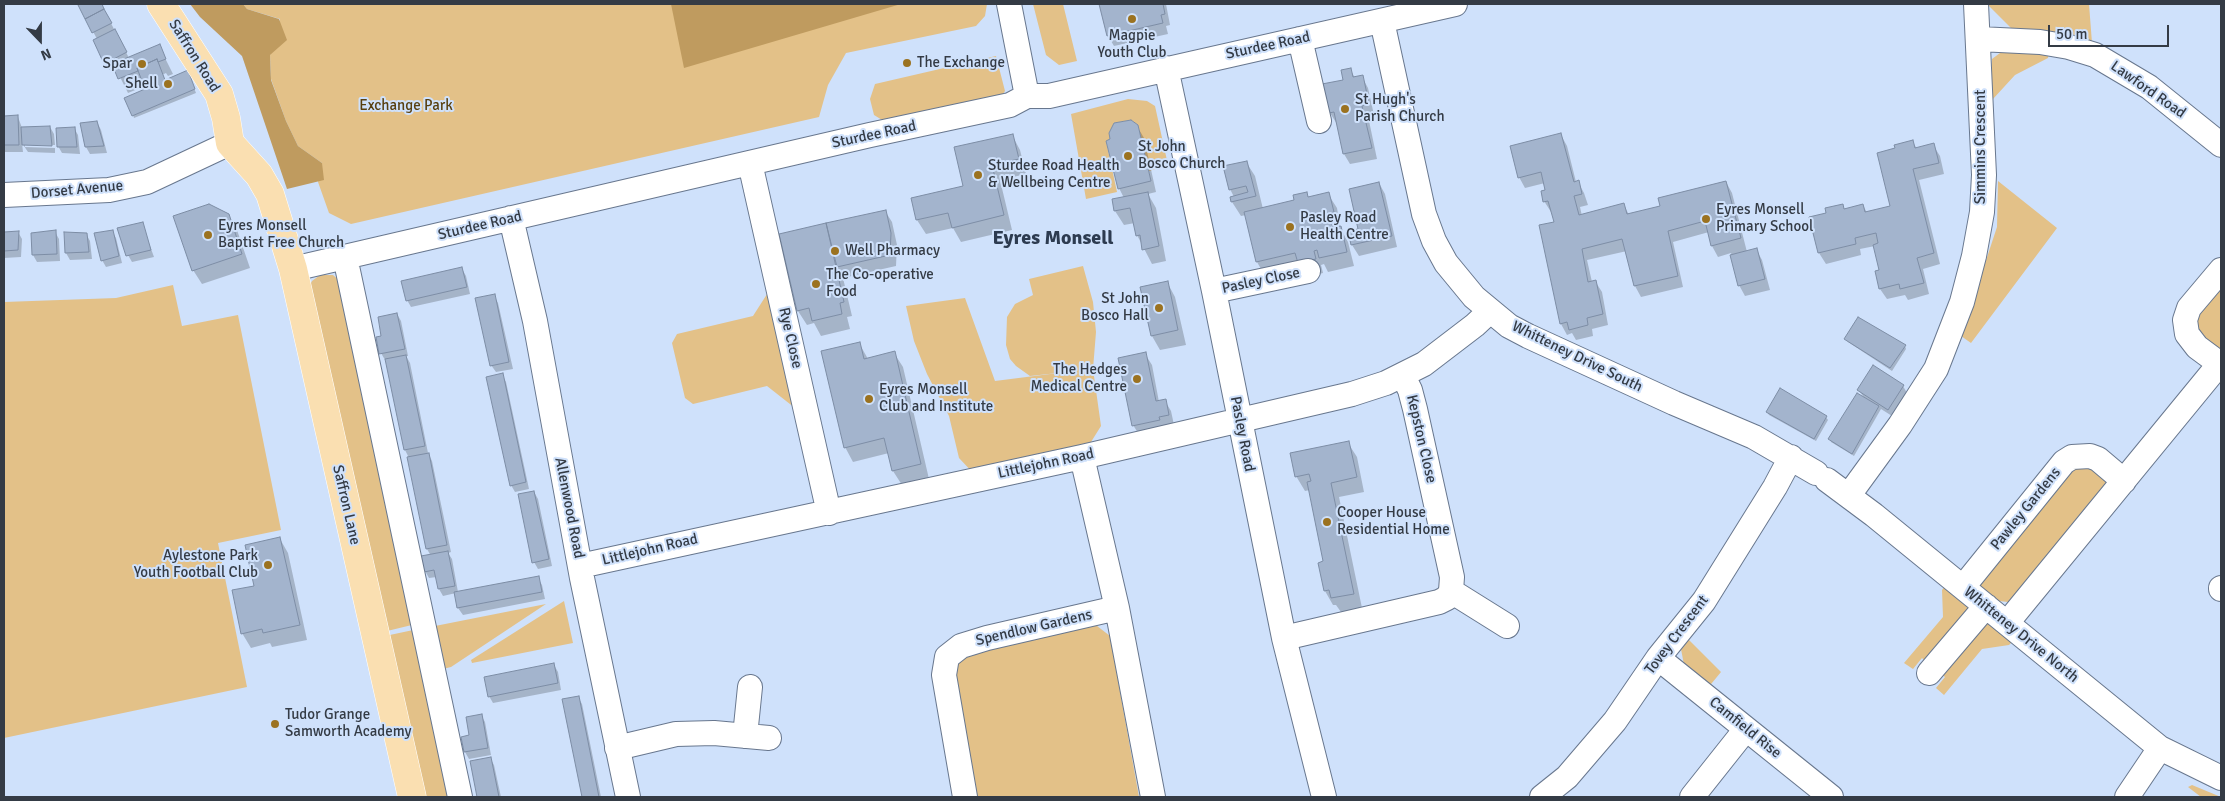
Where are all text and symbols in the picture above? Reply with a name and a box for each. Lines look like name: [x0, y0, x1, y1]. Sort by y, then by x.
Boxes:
marker: Magpie Youth Club: [1126, 13, 1138, 25]
north arrow: [15, 15, 65, 65]
scale bar: [2050, 15, 2171, 47]
street label: Saffron Road: [165, 16, 223, 96]
text: 50 m: [2056, 25, 2087, 43]
place label: Magpie Youth Club: [1098, 27, 1166, 62]
street label: Sturdee Road: [1224, 28, 1312, 64]
text: N: [38, 45, 54, 64]
place label: The Exchange: [917, 54, 1005, 72]
place label: Spar: [103, 55, 132, 73]
marker: The Exchange: [901, 57, 913, 69]
marker: Spar: [136, 58, 148, 70]
street label: Lawford Road: [2107, 58, 2189, 122]
place label: Shell: [125, 75, 158, 93]
marker: Shell: [162, 78, 174, 90]
street label: Simmins Crescent: [1972, 90, 1990, 204]
place label: St Hugh's Parish Church: [1355, 91, 1445, 126]
park label: Exchange Park: [359, 97, 453, 115]
marker: St Hugh's Parish Church: [1339, 103, 1351, 115]
street label: Sturdee Road: [830, 117, 918, 153]
place label: St John Bosco Church: [1138, 138, 1225, 173]
marker: St John Bosco Church: [1122, 150, 1134, 162]
place label: Sturdee Road Health & Wellbeing Centre: [988, 157, 1120, 192]
marker: Sturdee Road Health & Wellbeing Centre: [972, 169, 984, 181]
street label: Dorset Avenue: [30, 177, 124, 203]
place label: Eyres Monsell Primary School: [1716, 201, 1813, 236]
street label: Sturdee Road: [436, 208, 524, 244]
place label: Pasley Road Health Centre: [1300, 209, 1389, 244]
marker: Eyres Monsell Primary School: [1700, 213, 1712, 225]
place label: Eyres Monsell Baptist Free Church: [218, 217, 344, 252]
marker: Pasley Road Health Centre: [1284, 221, 1296, 233]
district label: Eyres Monsell: [992, 227, 1114, 251]
marker: Eyres Monsell Baptist Free Church: [202, 229, 214, 241]
place label: Well Pharmacy: [845, 242, 940, 260]
marker: Well Pharmacy: [829, 245, 841, 257]
street label: Pasley Close: [1220, 264, 1302, 298]
place label: The Co-operative Food: [826, 266, 934, 301]
marker: The Co-operative Food: [810, 278, 822, 290]
place label: St John Bosco Hall: [1081, 290, 1149, 325]
marker: St John Bosco Hall: [1153, 302, 1165, 314]
street label: Rye Close: [774, 306, 806, 370]
street label: Whitteney Drive South: [1509, 318, 1645, 396]
place label: The Hedges Medical Centre: [1030, 361, 1127, 396]
marker: The Hedges Medical Centre: [1131, 373, 1143, 385]
place label: Eyres Monsell Club and Institute: [879, 381, 993, 416]
marker: Eyres Monsell Club and Institute: [863, 393, 875, 405]
street label: Kepston Close: [1402, 393, 1440, 485]
street label: Pasley Road: [1226, 395, 1258, 473]
street label: Littlejohn Road: [996, 445, 1096, 483]
street label: Allenwood Road: [550, 456, 588, 560]
street label: Saffron Lane: [328, 463, 364, 547]
street label: Pawley Gardens: [1987, 464, 2065, 554]
place label: Cooper House Residential Home: [1337, 504, 1450, 539]
marker: Cooper House Residential Home: [1321, 516, 1333, 528]
street label: Littlejohn Road: [600, 530, 700, 570]
place label: Aylestone Park Youth Football Club: [134, 547, 258, 582]
marker: Aylestone Park Youth Football Club: [262, 559, 274, 571]
street label: Whitteney Drive North: [1960, 583, 2082, 687]
street label: Tovey Crescent: [1641, 592, 1713, 678]
street label: Spendlow Gardens: [974, 606, 1094, 650]
street label: Camfield Rise: [1705, 693, 1785, 763]
place label: Tudor Grange Samworth Academy: [285, 706, 411, 741]
marker: Tudor Grange Samworth Academy: [269, 718, 281, 730]

